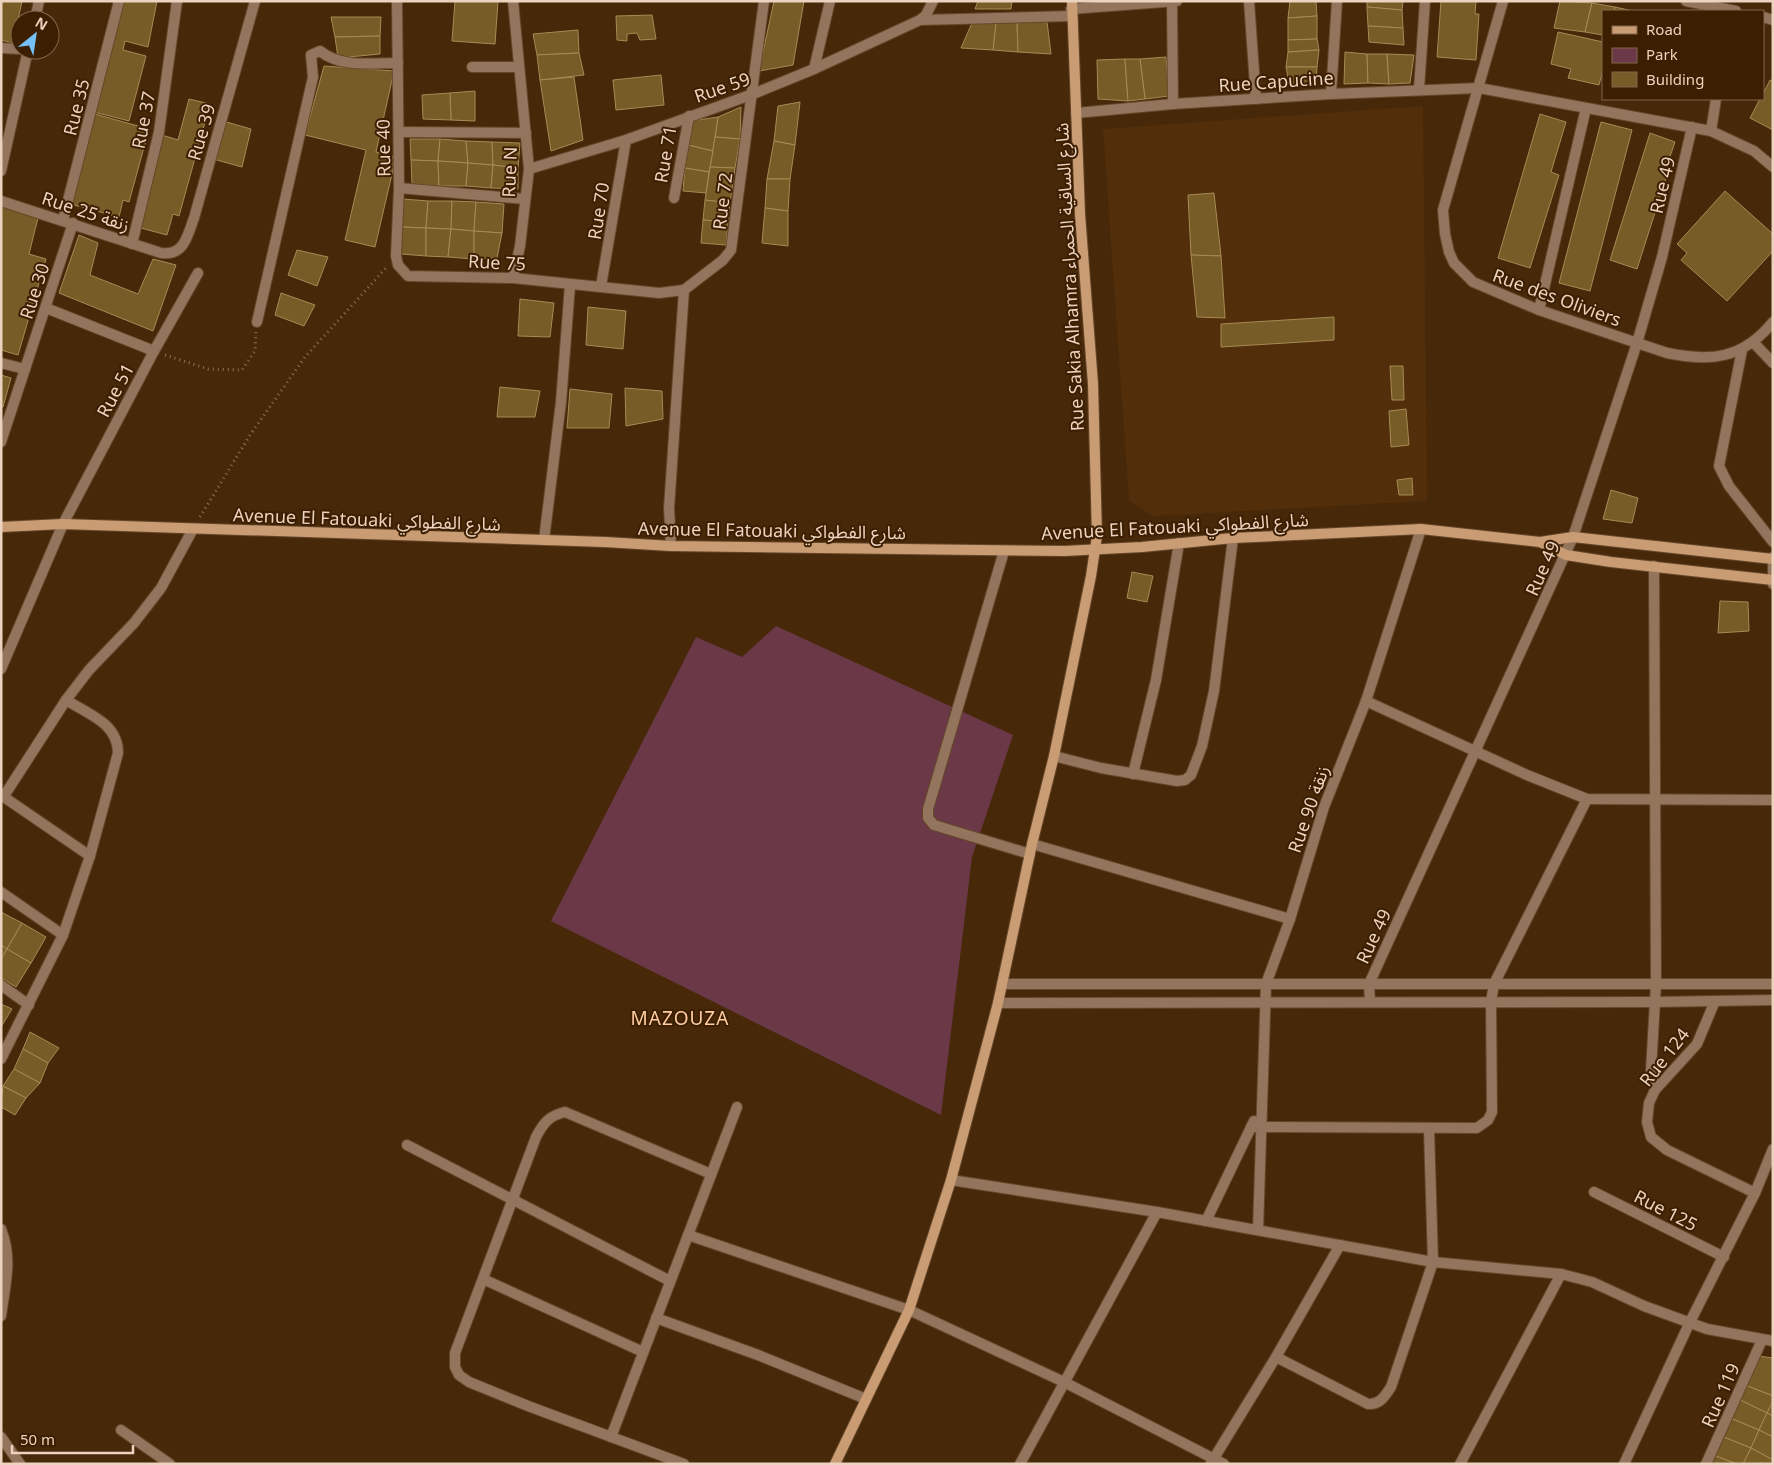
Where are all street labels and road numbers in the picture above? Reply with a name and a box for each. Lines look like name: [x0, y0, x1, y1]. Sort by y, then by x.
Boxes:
street label: Rue Capucine: [1218, 65, 1334, 97]
street label: Rue 59: [691, 66, 753, 108]
street label: Rue 35: [57, 76, 95, 138]
street label: Rue 37: [126, 89, 160, 151]
street label: Rue 39: [182, 101, 220, 163]
street label: Rue 40: [370, 119, 396, 177]
street label: Rue Sakia Alhamra شارع الساقية الحمراء: [1049, 122, 1092, 432]
street label: Rue 71: [648, 123, 682, 185]
street label: Rue N: [496, 146, 522, 198]
street label: Rue 49: [1644, 154, 1680, 216]
street label: Rue 72: [707, 171, 737, 231]
street label: Rue 70: [582, 181, 614, 241]
street label: Rue 25 زنقة: [39, 186, 133, 236]
street label: Rue 75: [468, 249, 526, 275]
street label: Rue 30: [14, 260, 54, 322]
street label: Rue des Oliviers: [1489, 263, 1625, 331]
street label: Rue 51: [91, 359, 139, 421]
street label: Avenue El Fatouaki شارع الفطواكي: [233, 502, 501, 539]
street label: Avenue El Fatouaki شارع الفطواكي: [1041, 507, 1310, 548]
street label: Avenue El Fatouaki شارع الفطواكي: [638, 516, 906, 547]
street label: Rue 49: [1519, 537, 1565, 599]
street label: Rue 90 زنقة: [1282, 762, 1334, 856]
street label: Rue 49: [1350, 905, 1396, 967]
street label: Rue 124: [1634, 1023, 1694, 1091]
street label: Rue 125: [1630, 1184, 1702, 1236]
street label: Rue 119: [1695, 1359, 1745, 1431]

